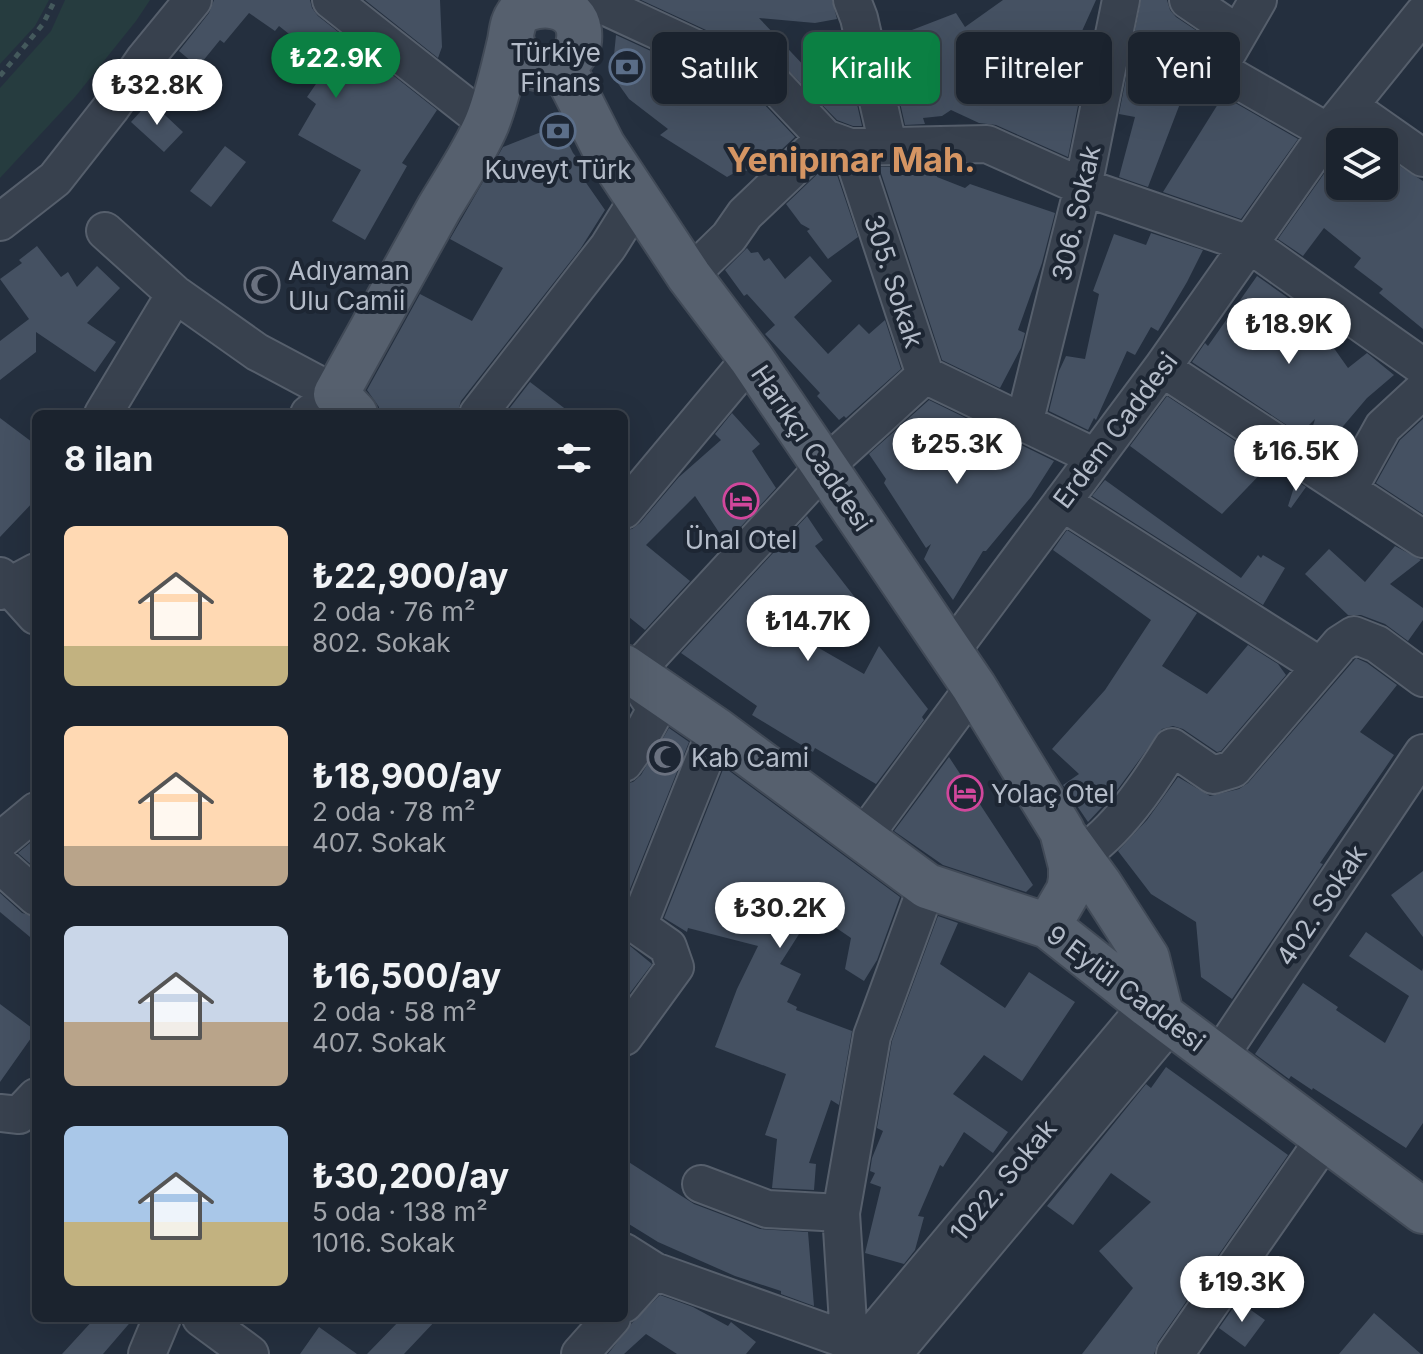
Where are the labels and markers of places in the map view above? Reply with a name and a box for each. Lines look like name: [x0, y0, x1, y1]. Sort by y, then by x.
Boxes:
pin: ₺22.9K: [271, 32, 401, 100]
place label: Türkiye Finans: [510, 37, 601, 98]
bank icon: Türkiye Finans: [608, 48, 646, 86]
pin: ₺32.8K: [92, 59, 222, 127]
bank icon: Kuveyt Türk: [539, 112, 577, 150]
place label: Kuveyt Türk: [485, 154, 631, 185]
place label: Adıyaman Ulu Camii: [288, 255, 410, 316]
mosque icon: Adıyaman Ulu Camii: [243, 266, 281, 304]
pin: ₺18.9K: [1224, 298, 1354, 366]
pin: ₺25.3K: [892, 418, 1022, 486]
pin: ₺16.5K: [1231, 425, 1361, 493]
hotel icon: Ünal Otel: [722, 482, 760, 520]
place label: Ünal Otel: [685, 524, 797, 555]
pin: ₺14.7K: [743, 595, 873, 663]
mosque icon: Kab Cami: [646, 738, 684, 776]
place label: Kab Cami: [691, 742, 809, 773]
hotel icon: Yolaç Otel: [946, 774, 984, 812]
place label: Yolaç Otel: [991, 778, 1115, 809]
pin: ₺30.2K: [715, 882, 845, 950]
pin: ₺19.3K: [1177, 1256, 1307, 1324]

